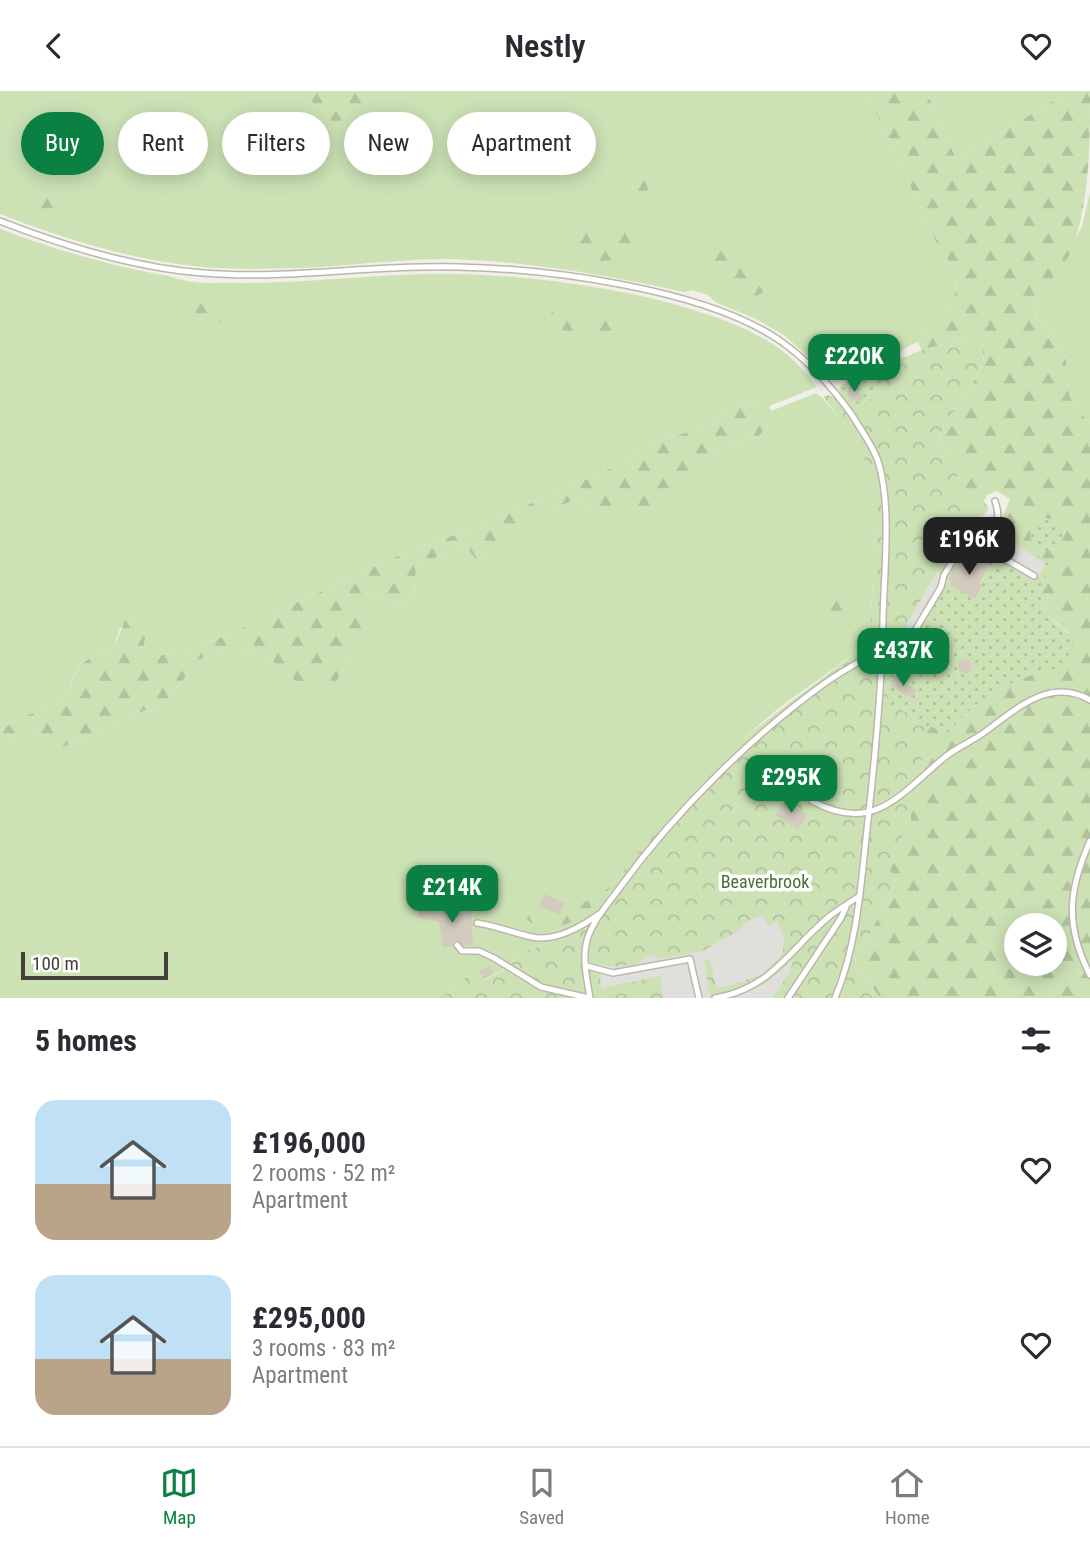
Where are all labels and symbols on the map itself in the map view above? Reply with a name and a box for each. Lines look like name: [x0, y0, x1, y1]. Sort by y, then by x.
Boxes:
pin: £220K: [805, 335, 903, 394]
pin: £196K: [920, 517, 1018, 577]
pin: £437K: [854, 629, 952, 688]
pin: £295K: [742, 755, 840, 815]
pin: £214K: [403, 865, 501, 925]
park label: Beaverbrook: [721, 871, 809, 892]
scale bar: [21, 949, 168, 981]

